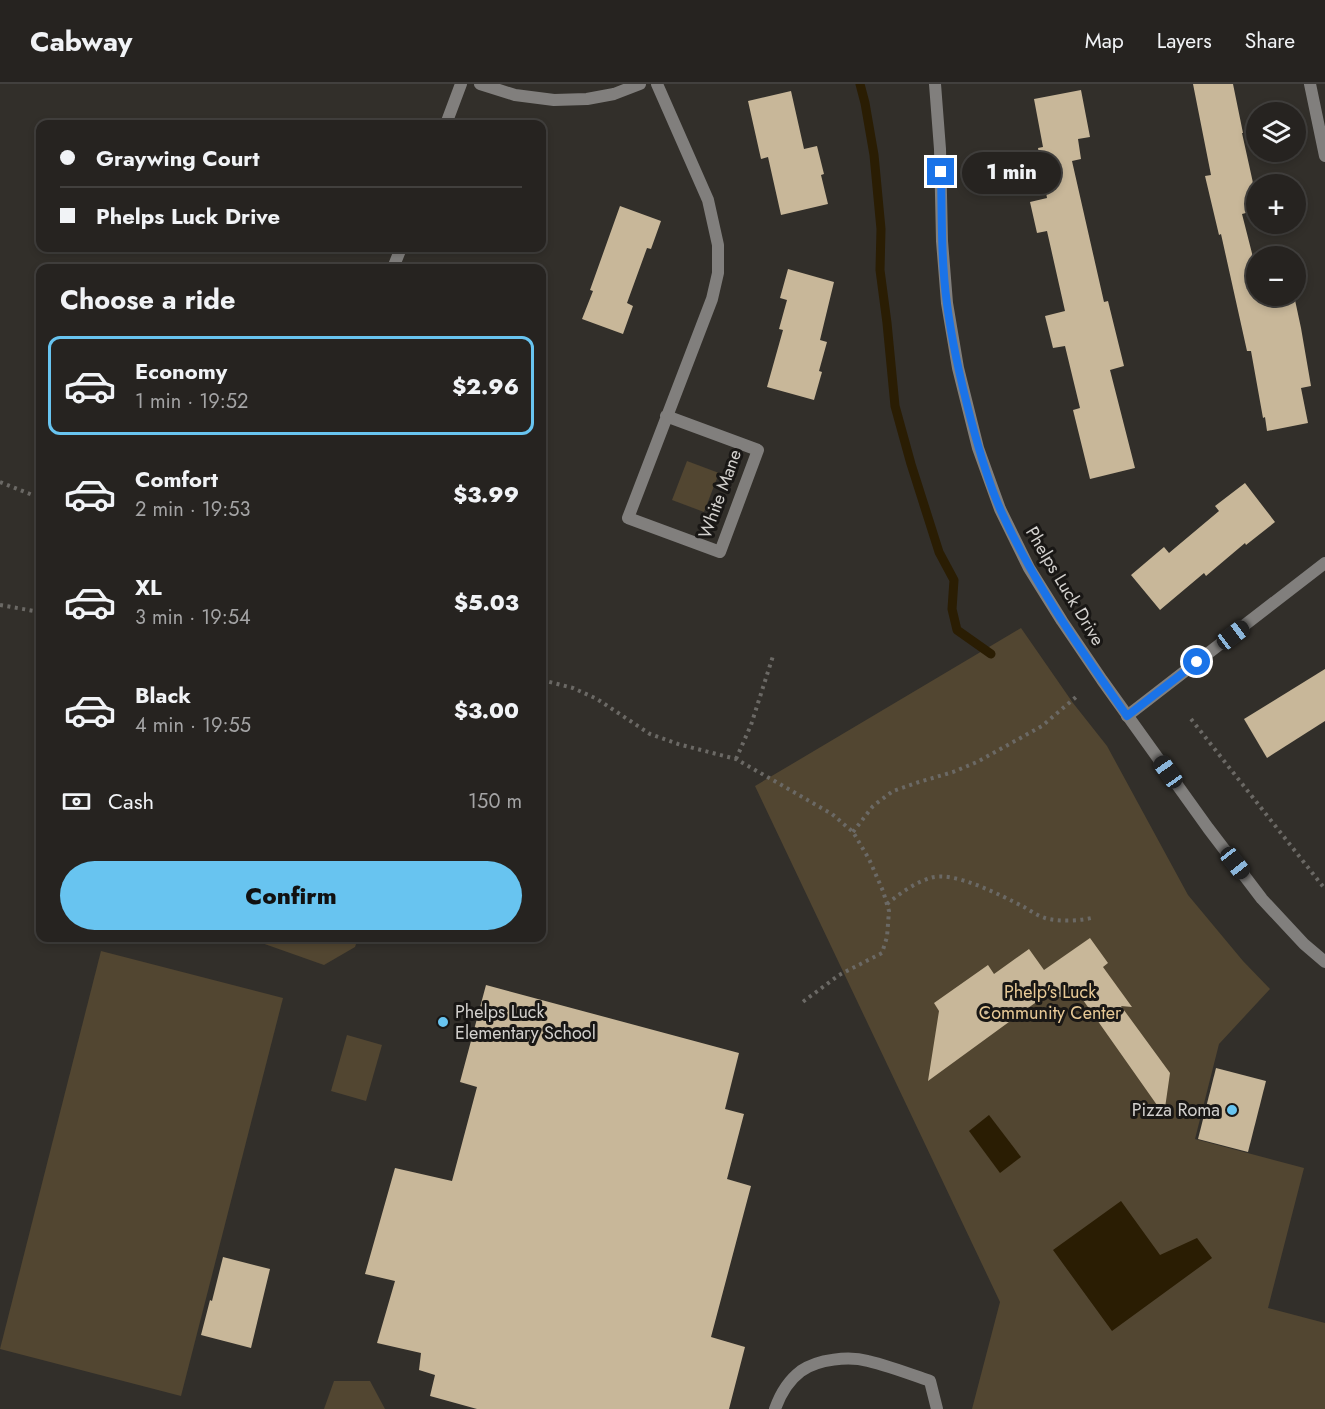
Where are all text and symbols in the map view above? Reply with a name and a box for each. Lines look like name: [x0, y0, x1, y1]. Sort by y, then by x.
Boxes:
text: Cabway: [30, 21, 132, 62]
text: Map: [1085, 26, 1124, 56]
text: Layers: [1157, 26, 1212, 56]
text: Share: [1245, 26, 1295, 56]
map controls: [1246, 102, 1306, 306]
button: layers: [1246, 102, 1306, 162]
text: Graywing Court: [96, 142, 259, 174]
callout: 1 min: [962, 151, 1061, 193]
route end: [927, 158, 954, 185]
text: 1 min: [986, 158, 1037, 187]
button: +: [1246, 174, 1306, 234]
text: Phelps Luck Drive: [96, 200, 280, 232]
button: −: [1246, 246, 1306, 306]
text: Choose a ride: [60, 280, 235, 319]
text: Economy: [135, 355, 227, 387]
icon: car: [63, 359, 117, 413]
text: $2.96: [452, 370, 519, 402]
text: 1 min · 19:52: [135, 387, 248, 416]
street label: White Mane: [692, 446, 748, 542]
text: Comfort: [135, 463, 218, 495]
icon: car: [63, 467, 117, 521]
text: $3.99: [453, 478, 519, 510]
text: 2 min · 19:53: [135, 495, 250, 524]
street label: Phelps Luck Drive: [1019, 522, 1111, 650]
text: XL: [135, 571, 162, 603]
icon: car: [63, 575, 117, 629]
text: $5.03: [454, 586, 519, 618]
text: 3 min · 19:54: [135, 603, 251, 632]
car: [1213, 617, 1253, 653]
route start: [1183, 648, 1210, 675]
text: Black: [135, 679, 191, 711]
icon: car: [63, 683, 117, 737]
text: $3.00: [454, 694, 519, 726]
text: 4 min · 19:55: [135, 711, 251, 740]
car: [1150, 752, 1186, 792]
icon: cash: [60, 785, 93, 818]
text: Cash: [108, 785, 154, 817]
text: 150 m: [468, 787, 522, 816]
car: [1217, 843, 1253, 883]
button: Confirm: [60, 861, 522, 930]
park label: Phelp's Luck Community Center: [979, 979, 1122, 1026]
place label: Phelps Luck Elementary School: [455, 999, 596, 1046]
marker: Phelps Luck Elementary School: [436, 1015, 450, 1029]
place label: Pizza Roma: [1132, 1097, 1220, 1123]
marker: Pizza Roma: [1225, 1103, 1239, 1117]

